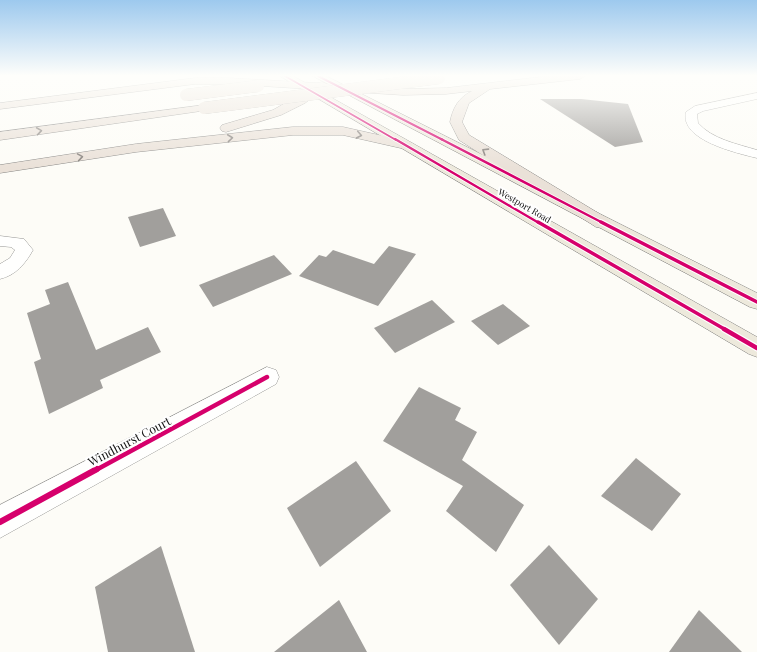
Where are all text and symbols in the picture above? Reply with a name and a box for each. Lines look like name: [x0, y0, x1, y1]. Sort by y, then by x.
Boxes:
one-way arrow: [36, 127, 42, 136]
one-way arrow: [356, 130, 362, 138]
one-way arrow: [227, 134, 233, 143]
one-way arrow: [483, 148, 490, 155]
one-way arrow: [77, 153, 83, 162]
street label: Westport Road: [495, 185, 554, 225]
street label: Windhurst Court: [84, 412, 174, 470]

